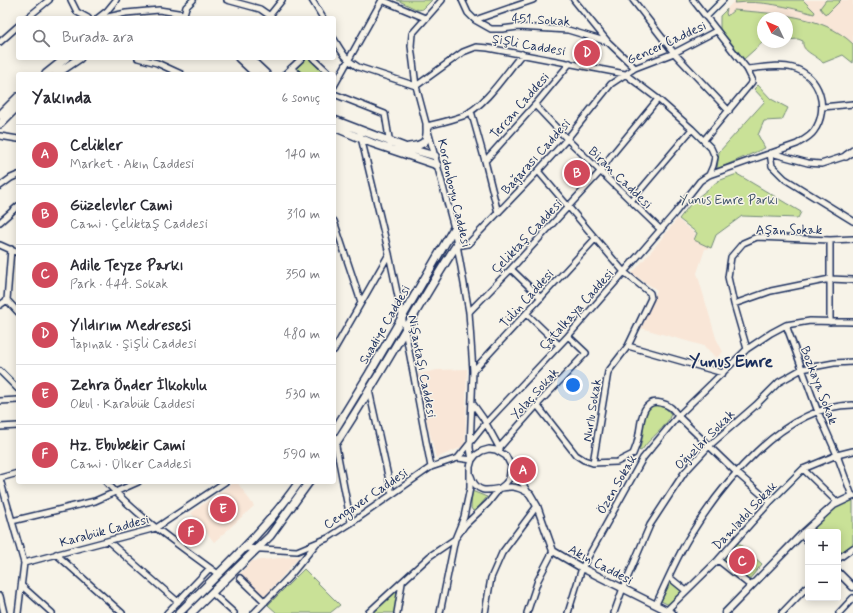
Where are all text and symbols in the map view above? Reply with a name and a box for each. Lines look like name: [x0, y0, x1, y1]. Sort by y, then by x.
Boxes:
street label: 451. Sokak: [511, 10, 571, 31]
north arrow: [757, 12, 793, 48]
search box: [16, 16, 336, 60]
street label: Gencer Caddesi: [624, 18, 709, 69]
icon: search: [30, 27, 52, 49]
text: Burada ara: [62, 28, 134, 48]
street label: Şişli Caddesi: [491, 31, 567, 60]
pin: D: [574, 38, 600, 68]
street label: Tercan Caddesi: [487, 69, 553, 143]
text: Yakında: [32, 87, 92, 109]
text: 6 sonuç: [281, 90, 320, 107]
street label: Bağarası Caddesi: [498, 116, 575, 198]
text: Celikler: [70, 136, 122, 156]
street label: Kordonboyu Caddesi: [433, 137, 474, 249]
street label: Biran Caddesi: [584, 143, 656, 213]
text: A: [41, 146, 49, 163]
text: 140 m: [285, 146, 320, 163]
text: Market · Akın Caddesi: [70, 156, 194, 173]
pin: B: [564, 158, 590, 188]
park label: Yunus Emre Parkı: [680, 192, 778, 209]
text: Güzelevler Cami: [70, 196, 172, 216]
street label: Çeliktaş Caddesi: [488, 196, 566, 278]
text: B: [41, 206, 49, 223]
text: 310 m: [287, 206, 320, 223]
text: Cami · Çeliktaş Caddesi: [70, 216, 208, 233]
street label: Aşan Sokak: [756, 222, 823, 239]
text: Adile Teyze Parkı: [70, 256, 184, 276]
text: C: [40, 266, 50, 283]
text: 350 m: [286, 266, 320, 283]
street label: Tülin Caddesi: [496, 266, 558, 332]
street label: Çatalkaya Caddesi: [536, 266, 618, 354]
text: Park · 444. Sokak: [70, 276, 168, 293]
street label: Suadiye Caddesi: [356, 282, 415, 368]
street label: Nişantaşı Caddesi: [403, 314, 440, 419]
text: Yıldırım Medresesi: [70, 316, 192, 336]
text: D: [41, 326, 49, 343]
text: 480 m: [284, 326, 320, 343]
text: Tapınak · Şişli Caddesi: [70, 336, 197, 353]
street label: Bozkaya Sokak: [796, 344, 841, 428]
district label: Yunus Emre: [689, 351, 773, 373]
street label: Yolaç Sokak: [507, 364, 563, 424]
your location: [563, 375, 583, 395]
text: Zehra Önder İlkokulu: [70, 376, 207, 396]
street label: Nurlu Sokak: [579, 377, 606, 443]
text: E: [41, 386, 49, 403]
text: 530 m: [285, 386, 320, 403]
text: Okul · Karabük Caddesi: [70, 396, 195, 413]
street label: Oğuzlar Sokak: [671, 406, 739, 474]
text: Hz. Ebubekir Cami: [70, 436, 185, 456]
text: F: [42, 446, 48, 463]
text: 590 m: [283, 446, 320, 463]
street label: Özen Sokak: [593, 451, 641, 518]
pin: A: [510, 455, 536, 485]
text: Cami · Ülker Caddesi: [70, 456, 192, 473]
street label: Cengaver Caddesi: [320, 465, 412, 534]
street label: Damladol Sokak: [709, 478, 782, 554]
pin: E: [210, 494, 236, 524]
street label: Karabük Caddesi: [58, 511, 151, 552]
pin: F: [178, 517, 204, 547]
map controls: [805, 529, 841, 601]
button: +: [805, 529, 841, 565]
street label: Akın Caddesi: [565, 541, 635, 589]
pin: C: [729, 546, 755, 576]
button: −: [805, 565, 841, 601]

